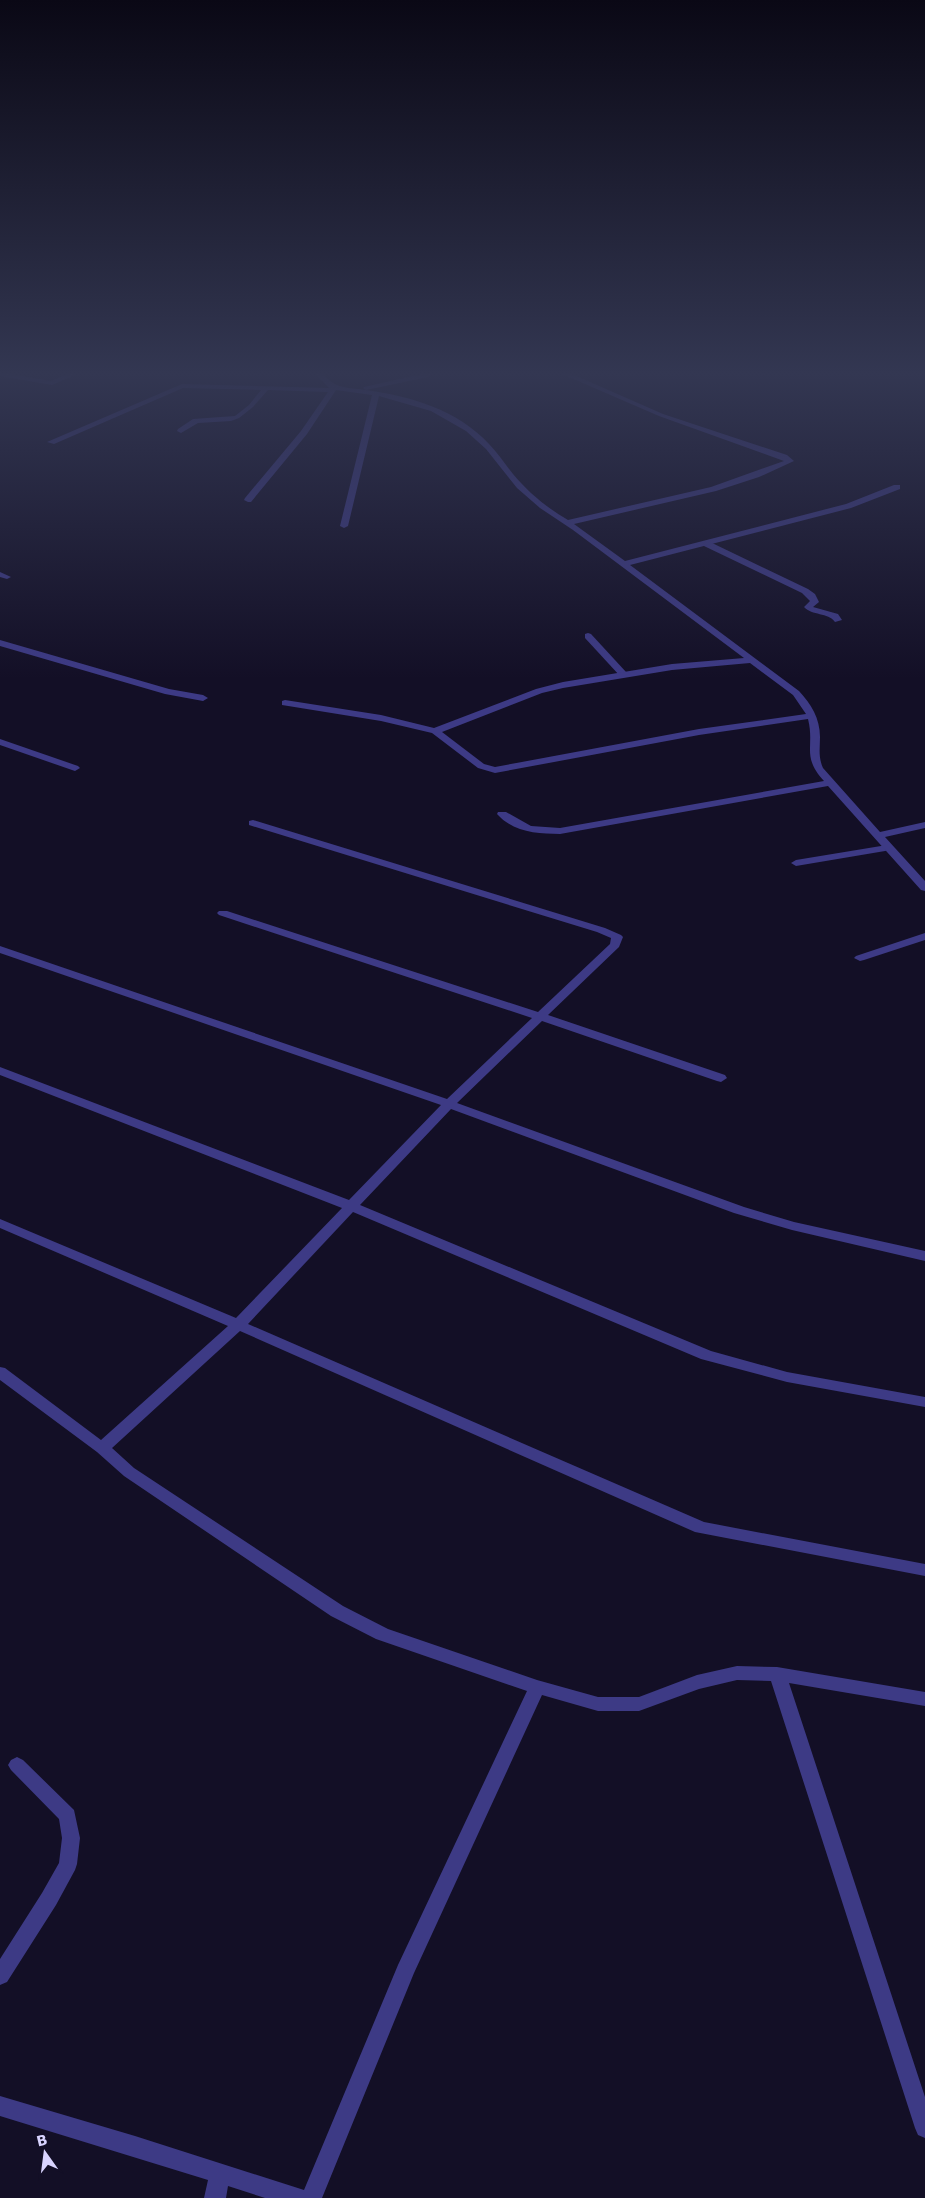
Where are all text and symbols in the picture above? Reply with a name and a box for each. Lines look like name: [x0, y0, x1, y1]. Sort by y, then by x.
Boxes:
north arrow: [20, 2128, 70, 2178]
text: B: [35, 2131, 49, 2149]

